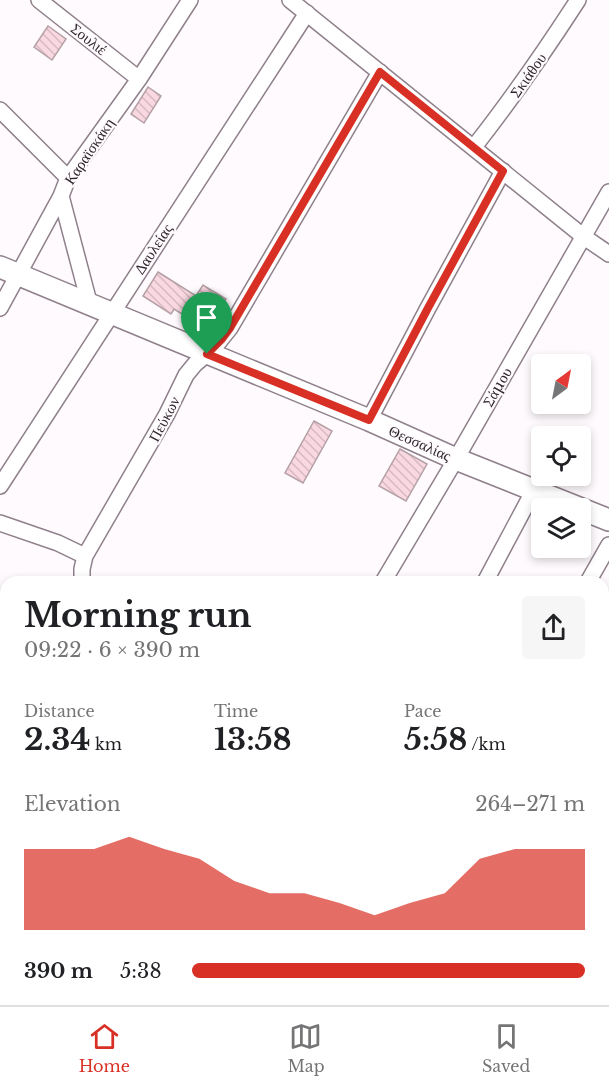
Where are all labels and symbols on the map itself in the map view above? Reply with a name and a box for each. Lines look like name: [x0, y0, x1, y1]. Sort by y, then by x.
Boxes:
street label: Σουλιέ: [67, 19, 111, 59]
street label: Σκιάθου: [506, 49, 550, 101]
street label: Καραϊσκάκη: [60, 114, 118, 188]
street label: Δαυλείας: [130, 220, 176, 278]
pin: [181, 292, 232, 354]
north arrow: [531, 354, 591, 414]
street label: Σάμου: [478, 364, 516, 410]
street label: Πεύκων: [144, 393, 184, 445]
street label: Θεσσαλίας: [386, 421, 454, 465]

